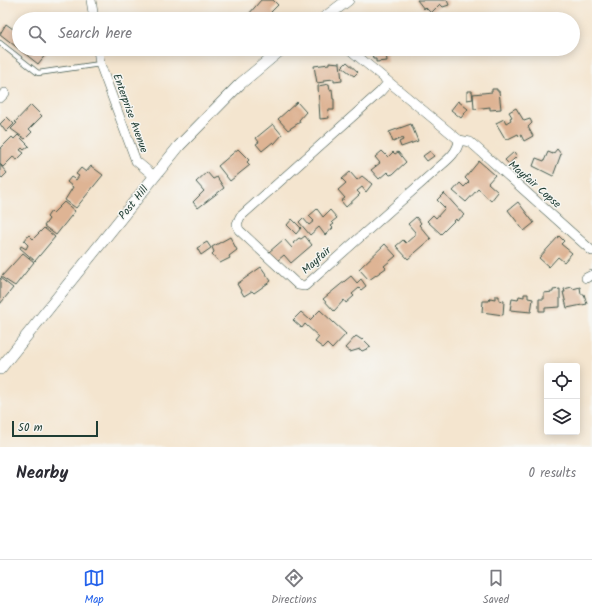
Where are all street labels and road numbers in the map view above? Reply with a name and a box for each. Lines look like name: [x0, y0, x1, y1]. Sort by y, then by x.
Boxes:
street label: Enterprise Avenue: [107, 71, 153, 156]
street label: Mayfair Copse: [504, 156, 565, 213]
street label: Post Hill: [114, 181, 153, 224]
street label: Mayfair: [298, 242, 337, 279]

